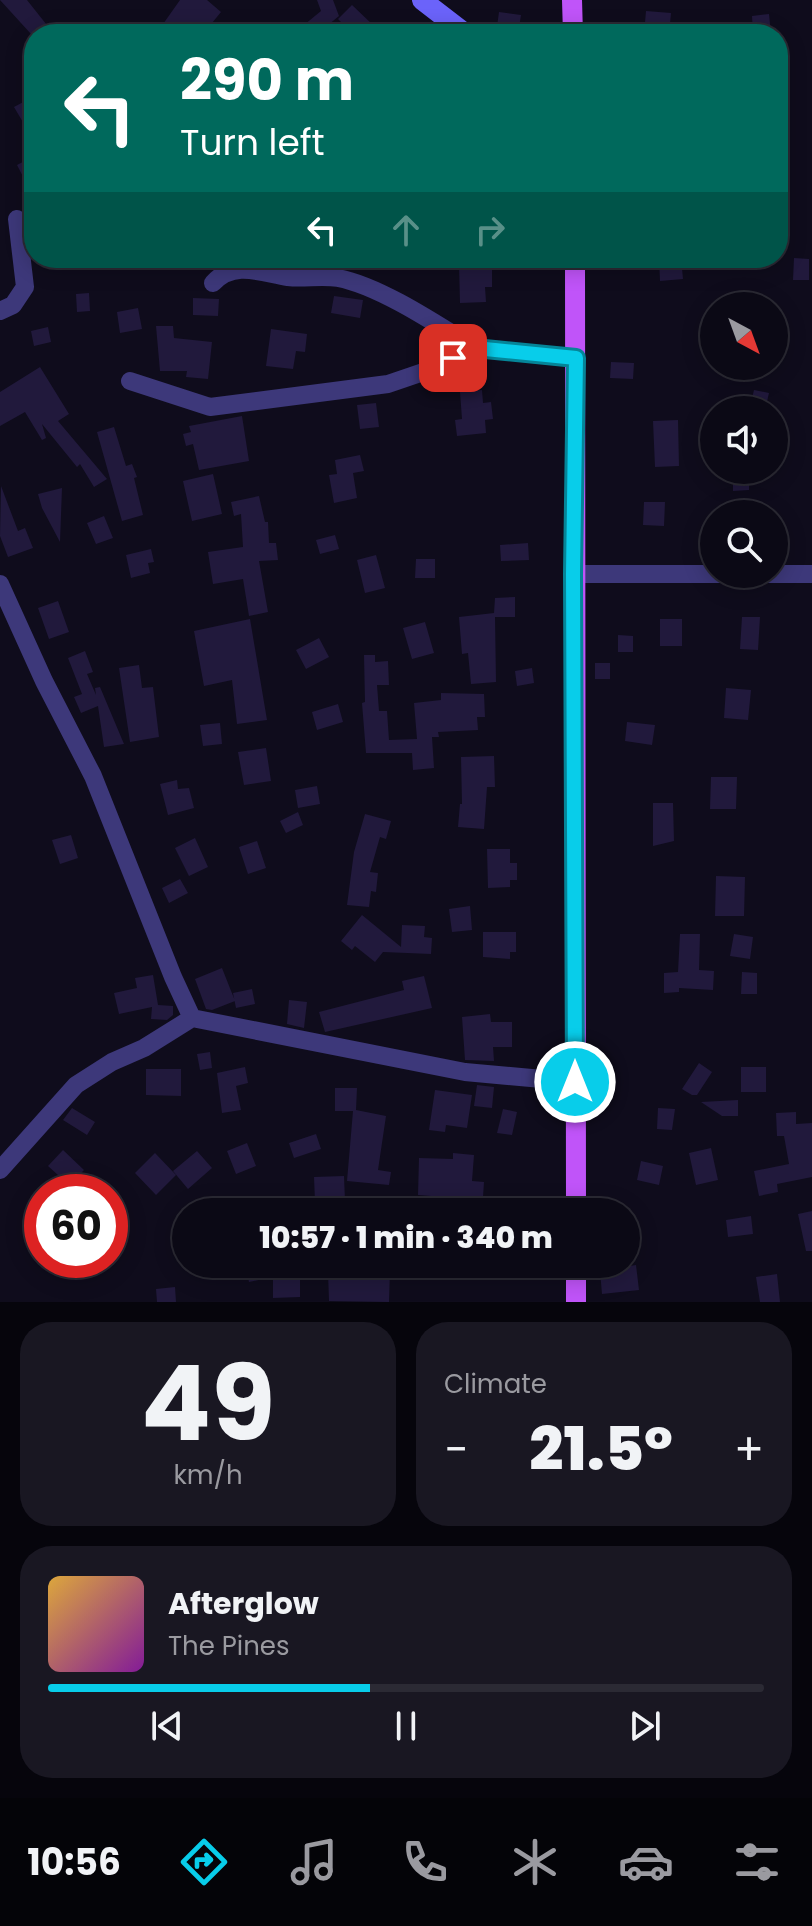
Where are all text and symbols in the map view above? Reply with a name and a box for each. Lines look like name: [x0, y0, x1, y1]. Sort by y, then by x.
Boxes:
text: 290 m: [180, 41, 354, 120]
icon: left: [48, 56, 152, 160]
text: Turn left: [180, 117, 325, 168]
icon: left: [300, 208, 344, 252]
icon: ahead: [384, 208, 428, 252]
icon: right: [468, 208, 512, 252]
north arrow: [700, 292, 788, 380]
map controls: [700, 292, 788, 588]
pin: [419, 324, 487, 392]
icon: arrive: [431, 336, 475, 380]
button: sound: [700, 396, 788, 484]
button: search: [700, 500, 788, 588]
position arrow: [533, 1040, 617, 1124]
speed limit sign: 60: [24, 1174, 128, 1278]
text: 10:57 · 1 min · 340 m: [259, 1216, 553, 1259]
text: 49: [141, 1331, 275, 1476]
text: Climate: [444, 1366, 547, 1402]
text: 21.5°: [529, 1407, 673, 1491]
text: −: [444, 1419, 468, 1480]
text: +: [734, 1419, 764, 1480]
text: km/h: [173, 1457, 243, 1493]
text: Afterglow: [168, 1582, 319, 1625]
text: The Pines: [168, 1628, 290, 1664]
icon: previous: [145, 1704, 189, 1748]
icon: pause: [384, 1704, 428, 1748]
icon: next: [623, 1704, 667, 1748]
icon: directions: [176, 1834, 232, 1890]
icon: music: [286, 1834, 342, 1890]
icon: phone: [397, 1834, 453, 1890]
icon: climate: [507, 1834, 563, 1890]
icon: car: [618, 1834, 674, 1890]
icon: filters: [729, 1834, 785, 1890]
text: 10:56: [27, 1837, 121, 1888]

